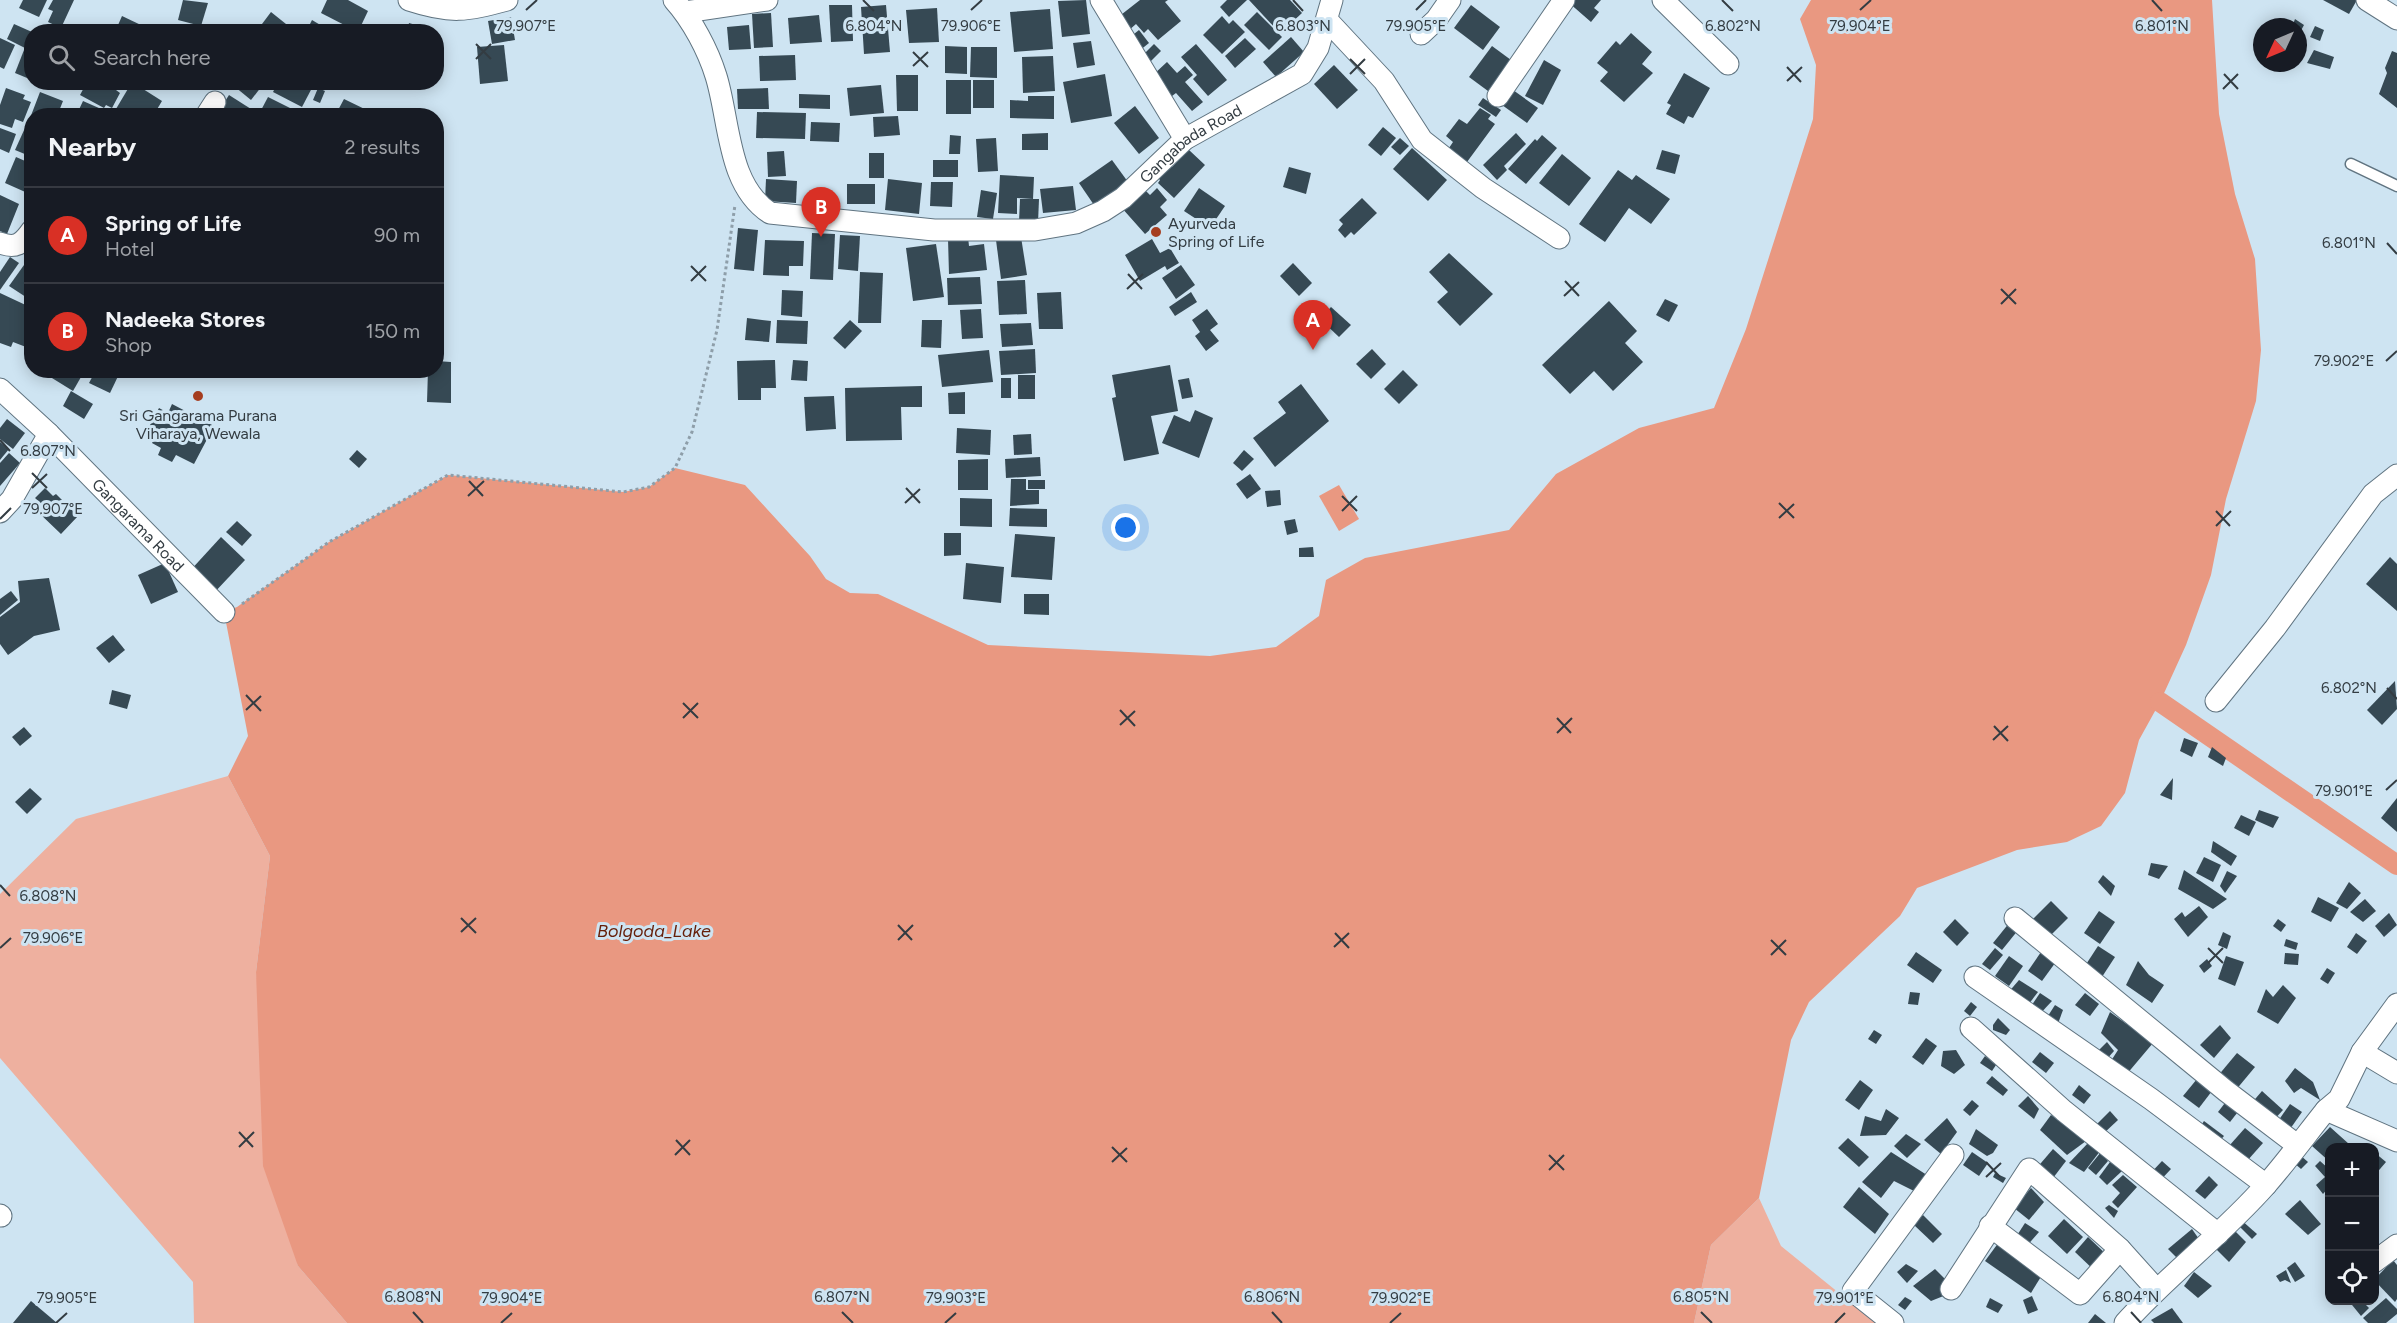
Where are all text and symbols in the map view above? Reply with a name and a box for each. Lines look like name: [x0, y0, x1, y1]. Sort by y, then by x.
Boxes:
text: 79.907°E: [496, 17, 556, 35]
text: 6.804°N: [846, 17, 902, 35]
text: 79.906°E: [941, 17, 1001, 35]
text: 6.803°N: [1275, 17, 1331, 35]
text: 79.905°E: [1386, 17, 1446, 35]
text: 6.802°N: [1705, 17, 1761, 35]
text: 79.904°E: [1829, 17, 1891, 35]
text: 6.801°N: [2135, 17, 2189, 35]
north arrow: [2253, 18, 2307, 72]
search box: [24, 24, 444, 90]
icon: search: [45, 41, 78, 74]
text: Search here: [93, 44, 211, 71]
street label: Gangabada Road: [1136, 100, 1245, 187]
text: Nearby: [48, 131, 136, 163]
text: 2 results: [344, 135, 420, 159]
pin: B: [802, 188, 840, 237]
text: Spring of Life: [105, 210, 241, 237]
place label: Ayurveda Spring of Life: [1168, 214, 1265, 251]
text: A: [60, 223, 75, 247]
text: 90 m: [374, 223, 420, 247]
marker: Ayurveda Spring of Life: [1149, 225, 1163, 239]
text: 6.801°N: [2322, 234, 2376, 252]
text: Hotel: [105, 237, 154, 261]
pin: A: [1294, 300, 1332, 350]
text: Nadeeka Stores: [105, 306, 265, 333]
text: B: [61, 319, 74, 343]
text: 150 m: [365, 319, 420, 343]
text: Shop: [105, 333, 152, 357]
text: 79.902°E: [2314, 352, 2374, 370]
marker: Sri Gangarama Purana Viharaya, Wewala: [191, 389, 205, 403]
place label: Sri Gangarama Purana Viharaya, Wewala: [119, 406, 277, 443]
text: 6.807°N: [20, 442, 76, 460]
street label: Gangarama Road: [88, 475, 188, 576]
text: 79.907°E: [23, 500, 83, 518]
your location: [1111, 513, 1140, 542]
text: 6.802°N: [2321, 679, 2377, 697]
text: 79.901°E: [2315, 782, 2373, 800]
text: 6.808°N: [20, 887, 76, 905]
water label: Bolgoda_Lake: [597, 920, 711, 942]
text: 79.906°E: [23, 929, 83, 947]
map controls: [2325, 1143, 2379, 1305]
button: +: [2325, 1143, 2379, 1197]
button: −: [2325, 1197, 2379, 1251]
button: locate: [2325, 1251, 2379, 1305]
text: 6.808°N: [385, 1288, 441, 1306]
text: 6.807°N: [814, 1288, 870, 1306]
text: 6.806°N: [1244, 1288, 1300, 1306]
text: 6.805°N: [1673, 1288, 1729, 1306]
text: 6.804°N: [2103, 1288, 2159, 1306]
text: 79.905°E: [37, 1289, 97, 1307]
text: 79.904°E: [481, 1289, 543, 1307]
text: 79.903°E: [926, 1289, 986, 1307]
text: 79.902°E: [1371, 1289, 1431, 1307]
text: 79.901°E: [1816, 1289, 1874, 1307]

